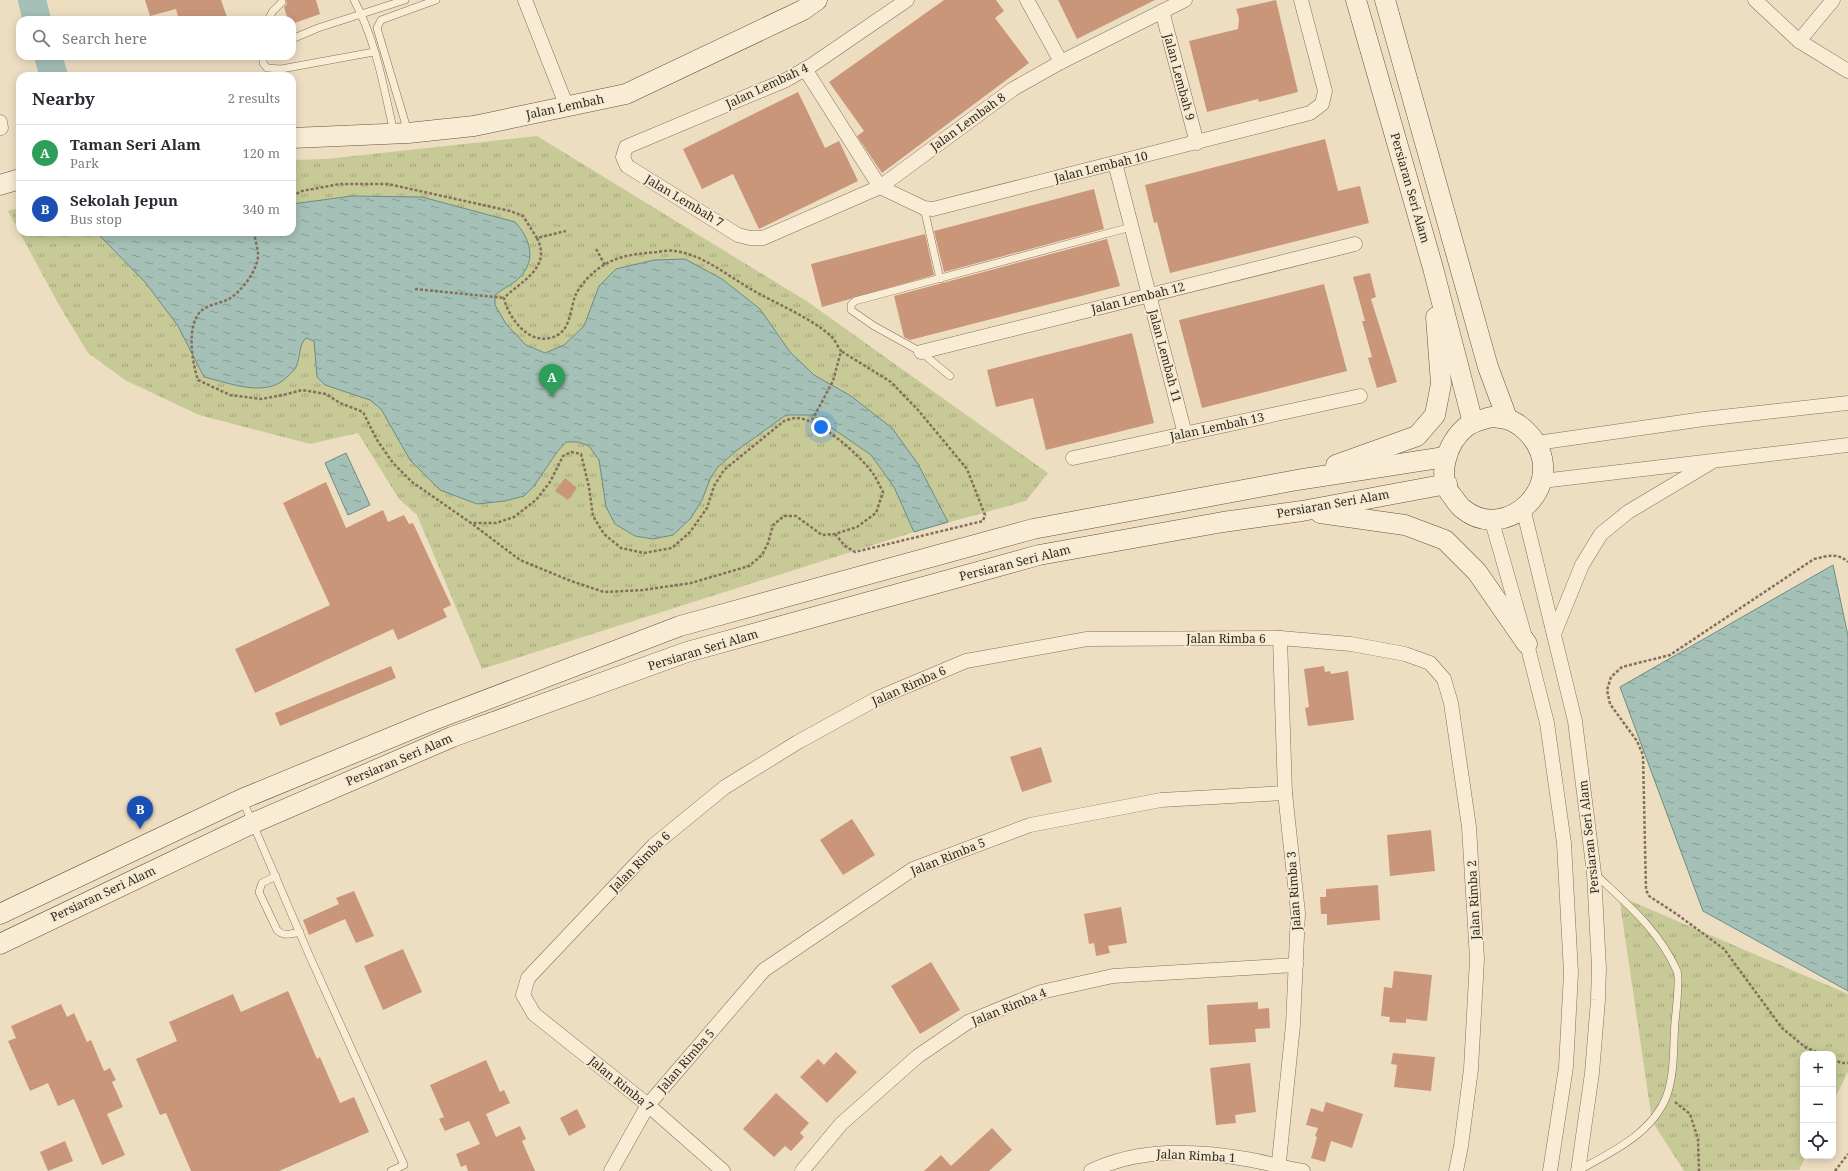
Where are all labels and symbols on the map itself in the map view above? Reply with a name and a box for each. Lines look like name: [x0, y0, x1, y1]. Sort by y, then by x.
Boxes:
street label: Jalan Lembah 9: [1159, 31, 1199, 122]
street label: Jalan Lembah 4: [722, 59, 811, 113]
street label: Jalan Lembah 8: [926, 88, 1009, 155]
street label: Jalan Lembah: [523, 90, 606, 123]
street label: Persiaran Seri Alam: [1387, 131, 1434, 245]
street label: Jalan Lembah 10: [1051, 147, 1150, 187]
street label: Jalan Lembah 7: [641, 170, 727, 231]
street label: Jalan Lembah 12: [1088, 278, 1186, 318]
street label: Jalan Lembah 11: [1145, 306, 1186, 404]
pin: A: [539, 364, 565, 397]
street label: Jalan Lembah 13: [1167, 408, 1266, 445]
your location: [811, 417, 831, 437]
street label: Persiaran Seri Alam: [1275, 485, 1391, 522]
street label: Persiaran Seri Alam: [957, 540, 1072, 585]
street label: Persiaran Seri Alam: [646, 625, 760, 674]
street label: Jalan Rimba 6: [1185, 630, 1266, 647]
street label: Jalan Rimba 6: [868, 662, 949, 710]
street label: Persiaran Seri Alam: [343, 729, 455, 790]
street label: Persiaran Seri Alam: [1574, 779, 1603, 895]
pin: B: [127, 796, 153, 829]
street label: Jalan Rimba 6: [605, 827, 674, 896]
street label: Jalan Rimba 5: [907, 834, 988, 880]
street label: Jalan Rimba 3: [1282, 851, 1305, 932]
street label: Jalan Rimba 2: [1463, 860, 1484, 941]
street label: Persiaran Seri Alam: [47, 862, 158, 925]
street label: Jalan Rimba 4: [968, 984, 1049, 1030]
street label: Jalan Rimba 5: [653, 1025, 718, 1097]
street label: Jalan Rimba 7: [584, 1051, 658, 1115]
street label: Jalan Rimba 1: [1155, 1145, 1236, 1166]

